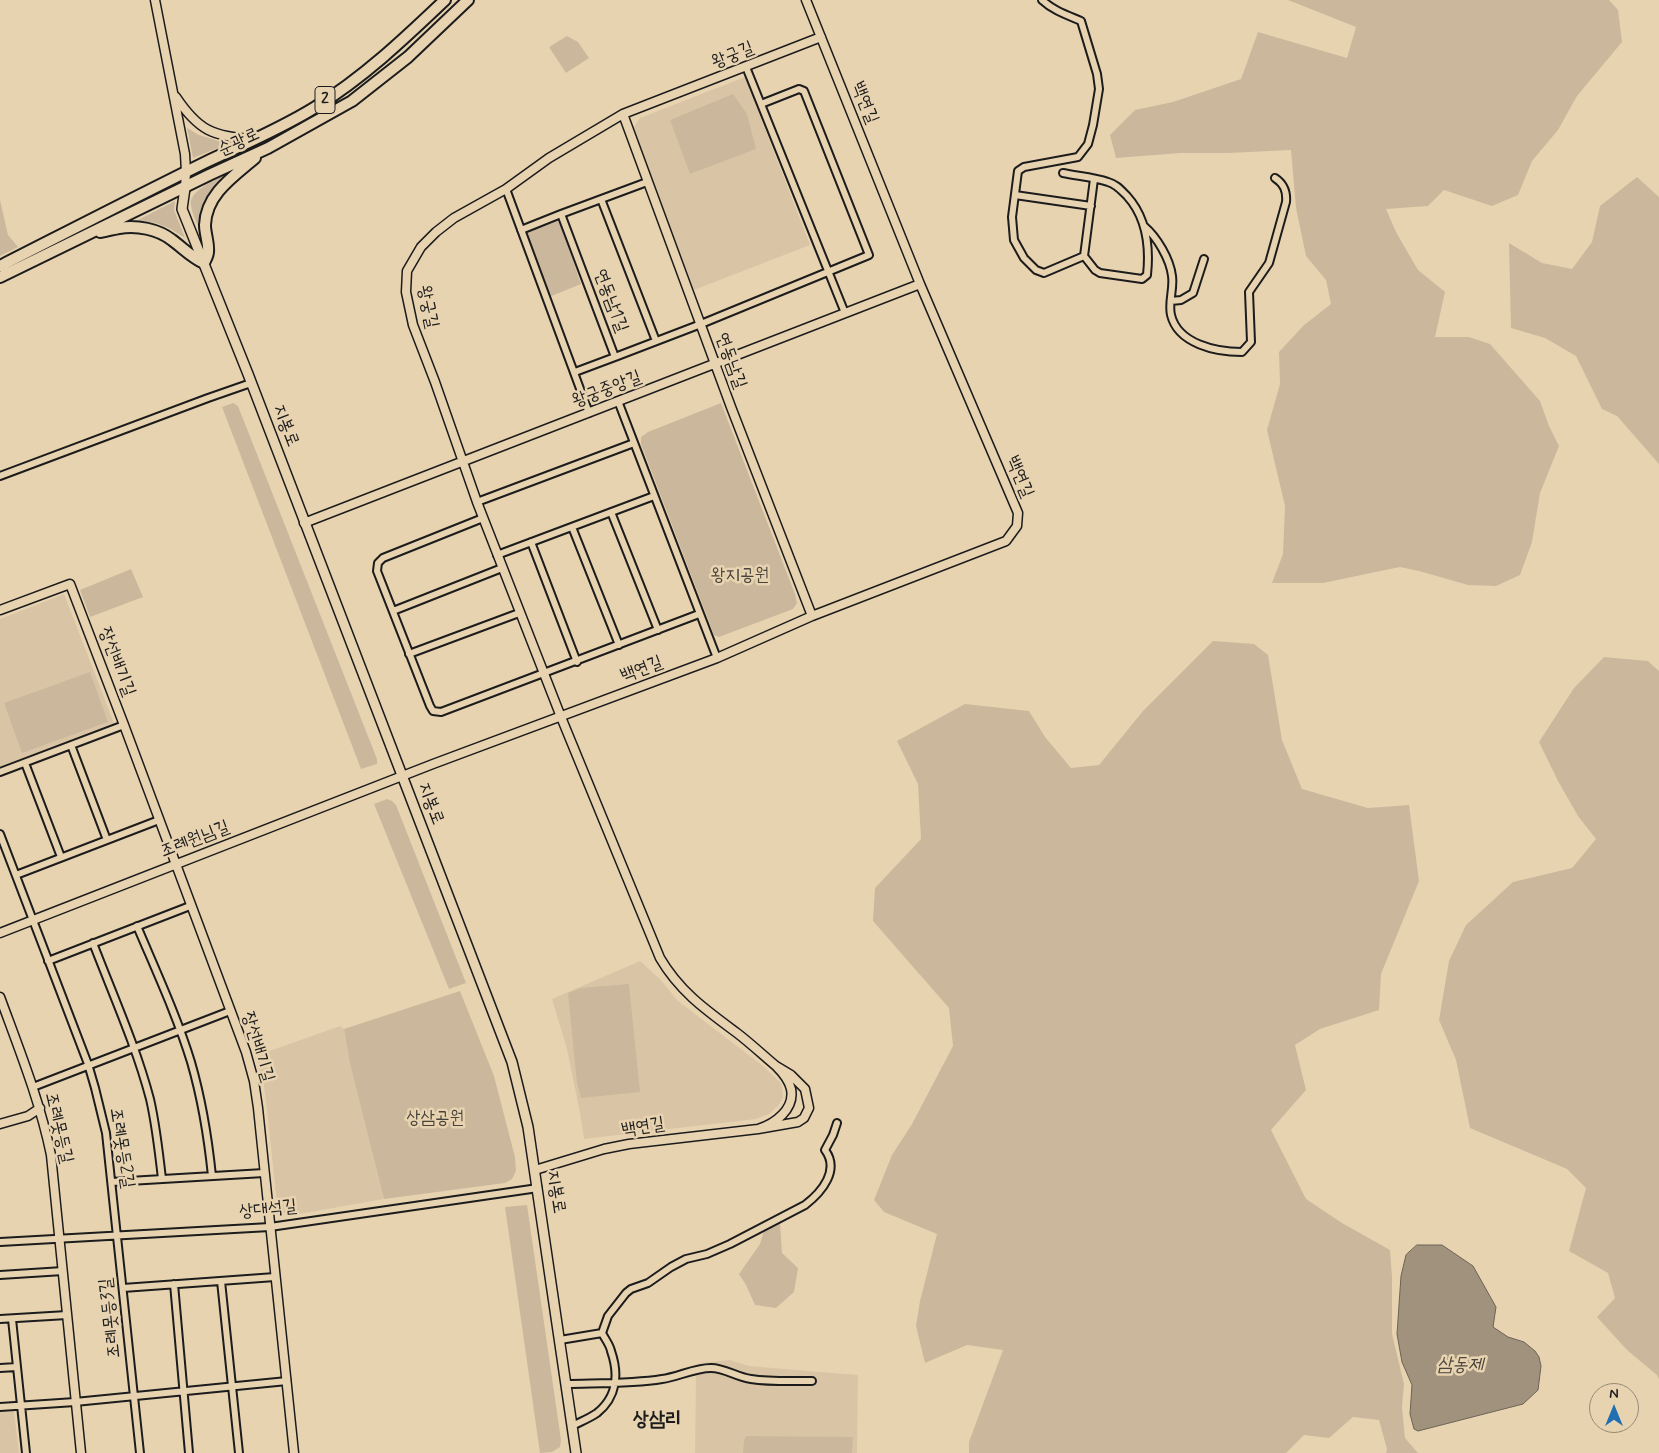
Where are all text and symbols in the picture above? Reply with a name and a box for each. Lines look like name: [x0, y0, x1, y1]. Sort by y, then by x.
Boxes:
street label: 왕궁길: [709, 38, 757, 74]
street label: 백연길: [846, 79, 882, 127]
road number: 2: [315, 86, 335, 114]
street label: 순광로: [215, 124, 263, 162]
street label: 연동남1길: [588, 266, 632, 336]
street label: 왕궁길: [412, 284, 442, 330]
street label: 연동남길: [710, 330, 750, 392]
street label: 왕궁중앙길: [569, 367, 645, 413]
street label: 지봉로: [267, 402, 303, 450]
street label: 백연길: [1001, 453, 1037, 501]
park label: 왕지공원: [711, 565, 769, 587]
street label: 장선배기길: [93, 624, 139, 700]
street label: 백연길: [618, 652, 666, 688]
street label: 지봉로: [412, 780, 448, 828]
street label: 조례원님길: [157, 817, 233, 863]
street label: 장선배기길: [236, 1009, 278, 1085]
street label: 조례못등길: [39, 1090, 77, 1166]
street label: 조례못등2길: [104, 1106, 138, 1190]
park label: 상삼공원: [406, 1108, 464, 1130]
street label: 백연길: [620, 1114, 666, 1142]
street label: 지봉로: [541, 1169, 569, 1215]
street label: 상대석길: [238, 1196, 298, 1224]
street label: 조례못등3길: [96, 1277, 126, 1359]
water label: 삼동제: [1437, 1355, 1483, 1377]
north arrow: [1589, 1383, 1639, 1433]
text: N: [1609, 1385, 1619, 1403]
district label: 상삼리: [633, 1409, 681, 1433]

